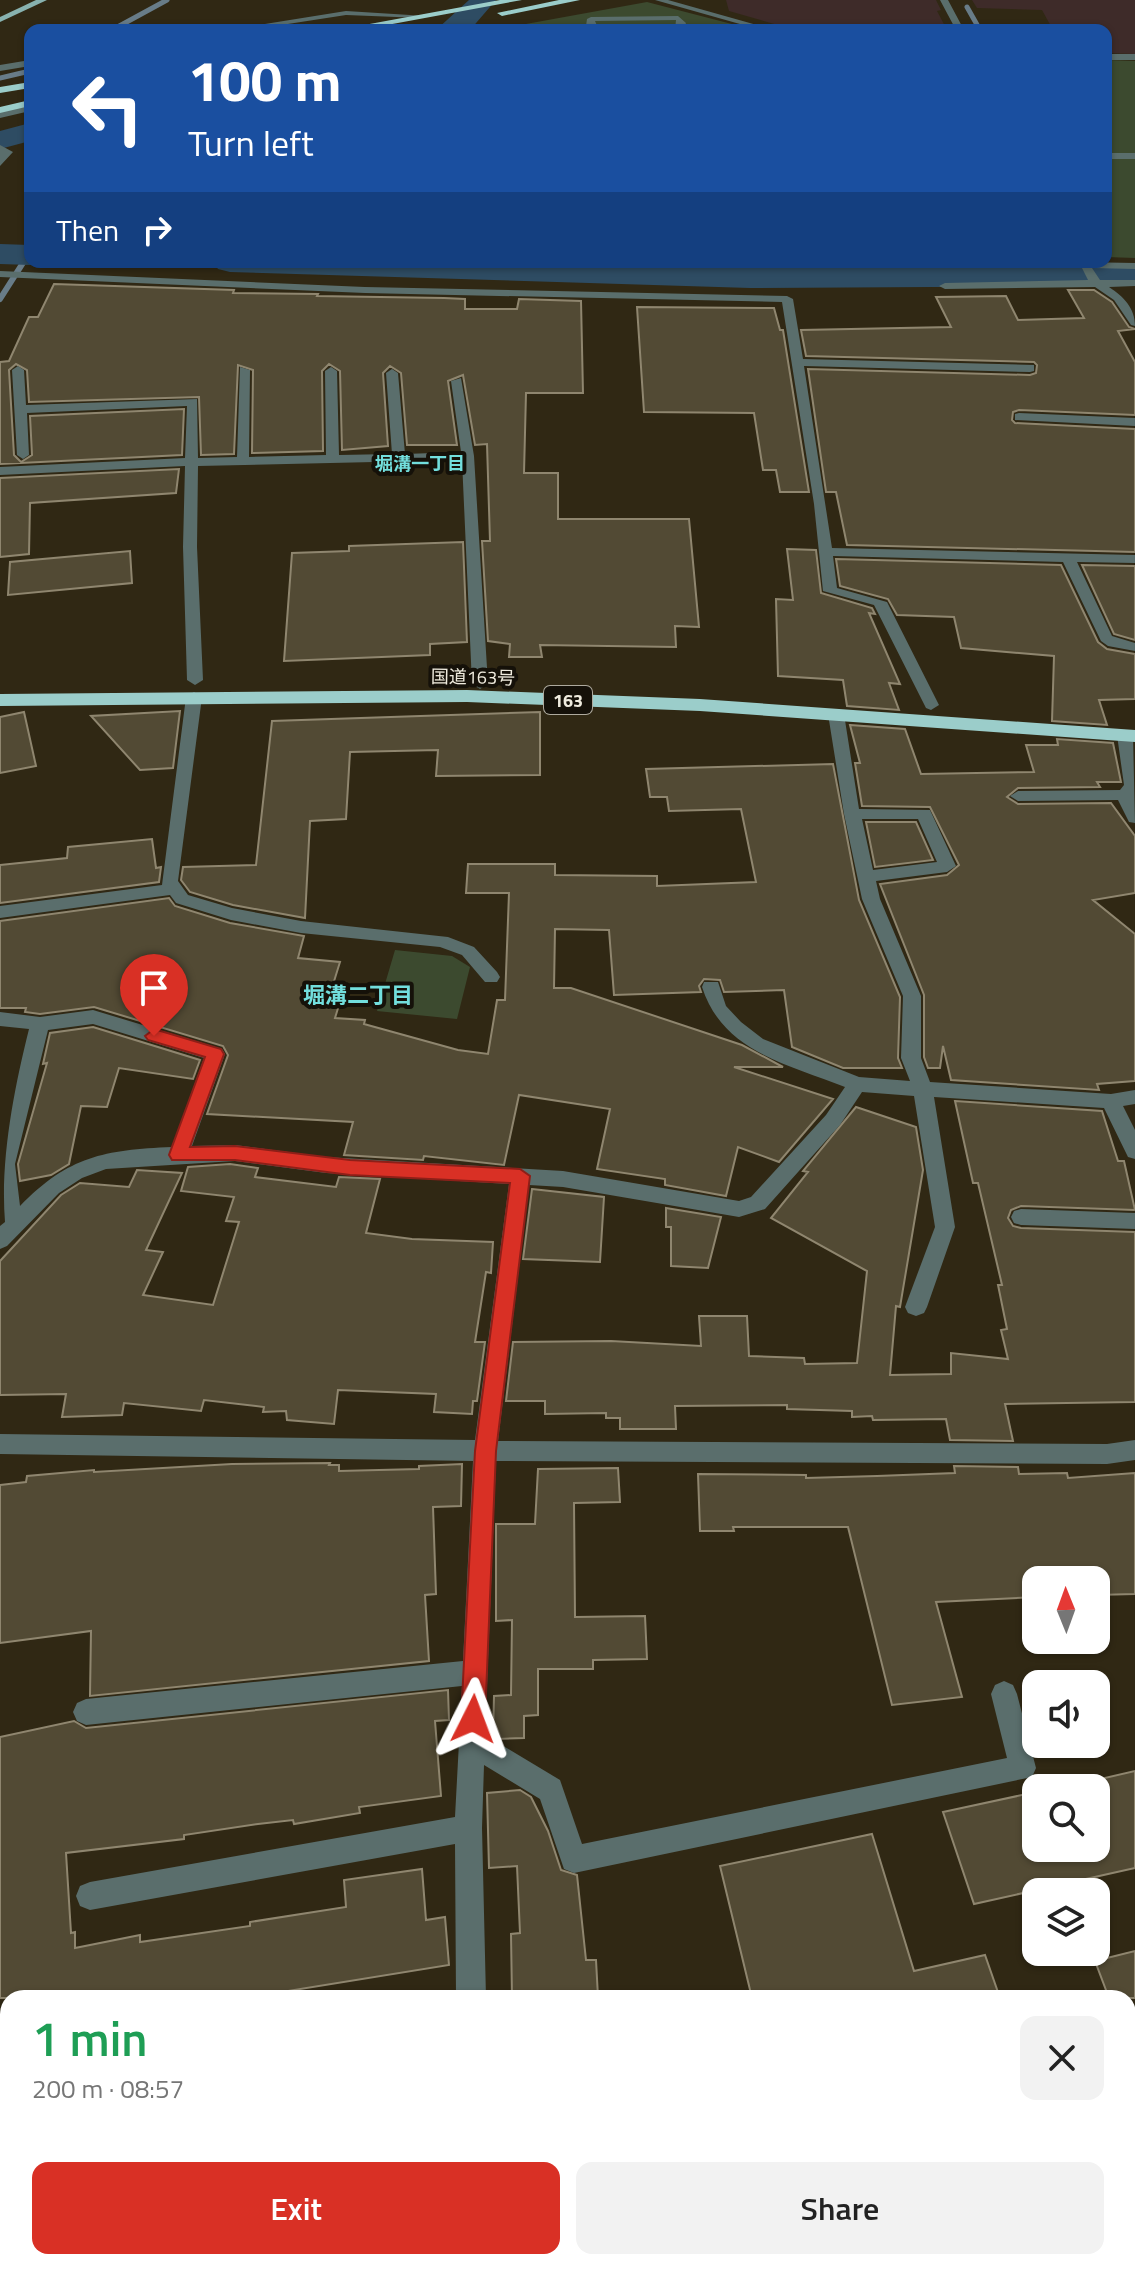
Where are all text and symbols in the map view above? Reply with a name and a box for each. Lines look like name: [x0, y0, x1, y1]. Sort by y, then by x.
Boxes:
text: 100 m: [188, 38, 341, 123]
icon: left: [56, 56, 160, 160]
text: Turn left: [188, 115, 314, 170]
text: Then: [56, 207, 119, 253]
icon: right: [135, 208, 179, 252]
district label: 堀溝一丁目: [375, 450, 465, 477]
street label: 国道163号: [431, 663, 515, 691]
road number: 163: [544, 686, 592, 714]
pin: [120, 954, 188, 1036]
icon: arrive: [132, 966, 176, 1010]
district label: 堀溝二丁目: [303, 978, 413, 1012]
north arrow: [1022, 1566, 1110, 1654]
map controls: [1022, 1566, 1110, 1966]
button: sound: [1022, 1670, 1110, 1758]
position arrow: [431, 1677, 515, 1761]
button: search: [1022, 1774, 1110, 1862]
button: layers: [1022, 1878, 1110, 1966]
text: 1 min: [32, 2002, 147, 2075]
button: close: [1020, 2016, 1104, 2100]
text: 200 m · 08:57: [32, 2069, 184, 2108]
button: Exit: [32, 2162, 560, 2254]
button: Share: [576, 2162, 1104, 2254]

